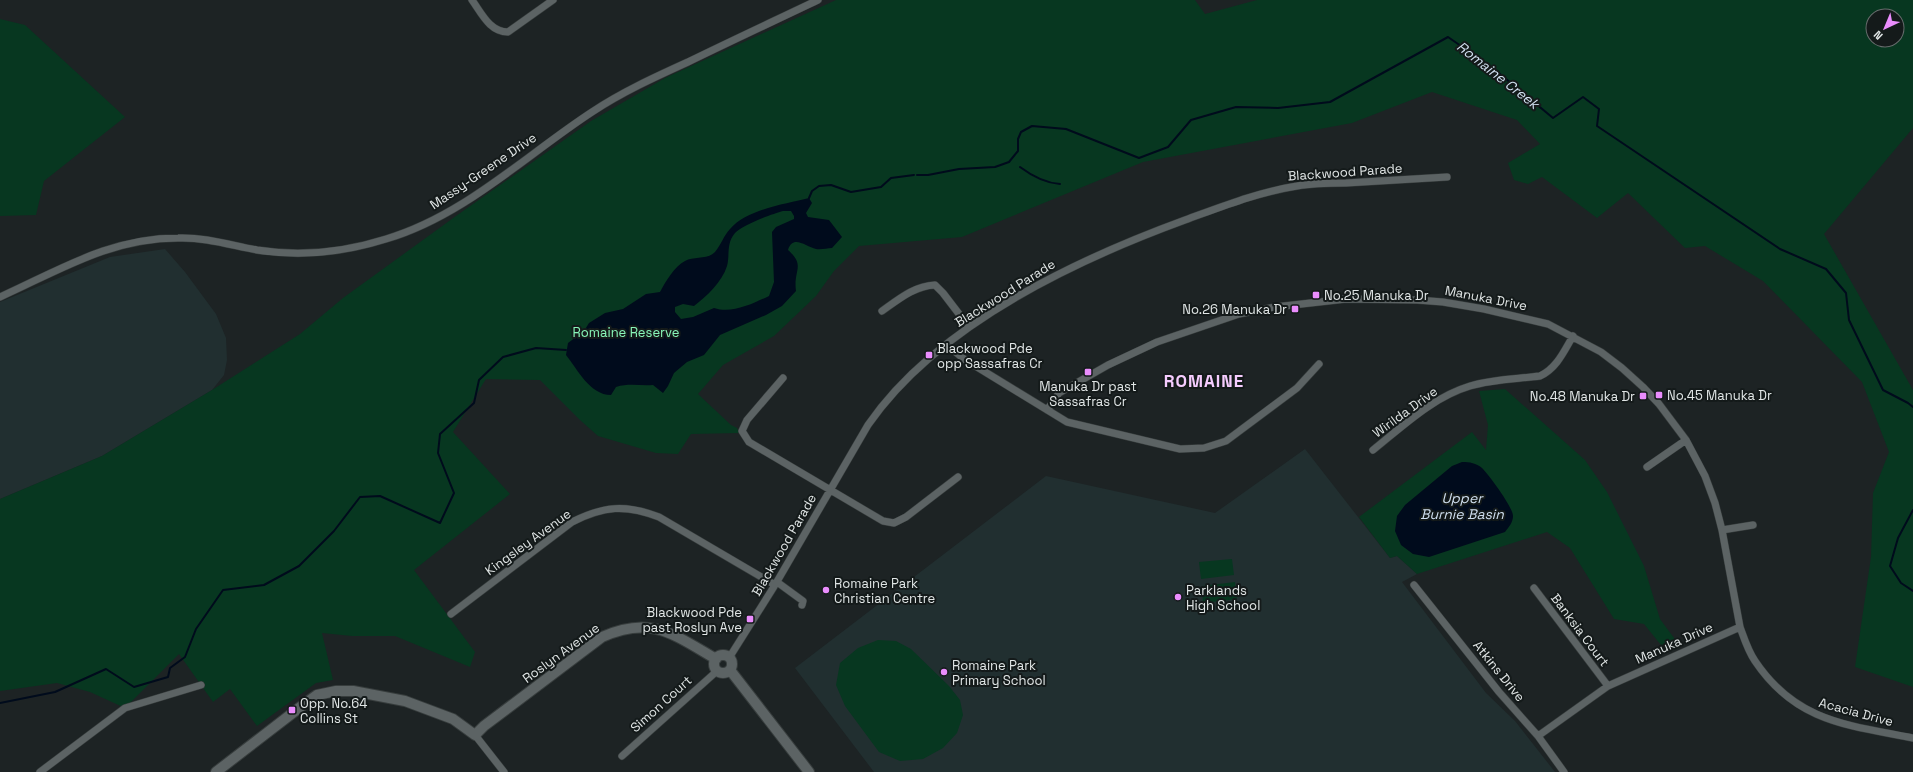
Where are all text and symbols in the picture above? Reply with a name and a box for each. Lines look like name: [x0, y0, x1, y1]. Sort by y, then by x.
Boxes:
north arrow: [1865, 8, 1905, 48]
text: N: [1871, 28, 1886, 43]
water label: Romaine Creek: [1453, 37, 1544, 114]
street label: Massy-Greene Drive: [426, 129, 540, 213]
street label: Blackwood Parade: [1287, 160, 1403, 184]
street label: Blackwood Parade: [952, 255, 1058, 331]
street label: Manuka Drive: [1443, 282, 1529, 314]
place label: No.25 Manuka Dr: [1324, 287, 1429, 304]
marker: No.25 Manuka Dr: [1311, 290, 1321, 300]
place label: No.26 Manuka Dr: [1182, 301, 1287, 318]
marker: No.26 Manuka Dr: [1290, 304, 1300, 314]
park label: Romaine Reserve: [573, 324, 679, 341]
place label: Blackwood Pde opp Sassafras Cr: [937, 340, 1043, 372]
marker: Blackwood Pde opp Sassafras Cr: [924, 350, 934, 360]
marker: Manuka Dr past Sassafras Cr: [1083, 367, 1093, 377]
district label: ROMAINE: [1164, 370, 1244, 392]
place label: Manuka Dr past Sassafras Cr: [1039, 378, 1137, 410]
street label: Wirilda Drive: [1369, 383, 1441, 441]
place label: No.45 Manuka Dr: [1667, 387, 1772, 404]
place label: No.48 Manuka Dr: [1530, 388, 1635, 405]
marker: No.45 Manuka Dr: [1654, 390, 1664, 400]
marker: No.48 Manuka Dr: [1638, 391, 1648, 401]
water label: Upper Burnie Basin: [1420, 489, 1504, 523]
street label: Blackwood Parade: [748, 491, 820, 599]
street label: Kingsley Avenue: [482, 505, 574, 579]
place label: Romaine Park Christian Centre: [834, 575, 935, 607]
place label: Parklands High School: [1186, 582, 1260, 614]
marker: Romaine Park Christian Centre: [821, 585, 831, 595]
street label: Banksia Court: [1547, 590, 1613, 670]
marker: Parklands High School: [1173, 592, 1183, 602]
place label: Blackwood Pde past Roslyn Ave: [642, 604, 742, 636]
marker: Blackwood Pde past Roslyn Ave: [745, 614, 755, 624]
street label: Manuka Drive: [1632, 618, 1716, 668]
street label: Roslyn Avenue: [519, 619, 603, 687]
street label: Atkins Drive: [1469, 637, 1529, 705]
place label: Romaine Park Primary School: [952, 657, 1046, 689]
marker: Romaine Park Primary School: [939, 667, 949, 677]
street label: Simon Court: [627, 672, 695, 736]
street label: Acacia Drive: [1817, 694, 1895, 730]
place label: Opp. No.64 Collins St: [300, 695, 367, 727]
marker: Opp. No.64 Collins St: [287, 705, 297, 715]

